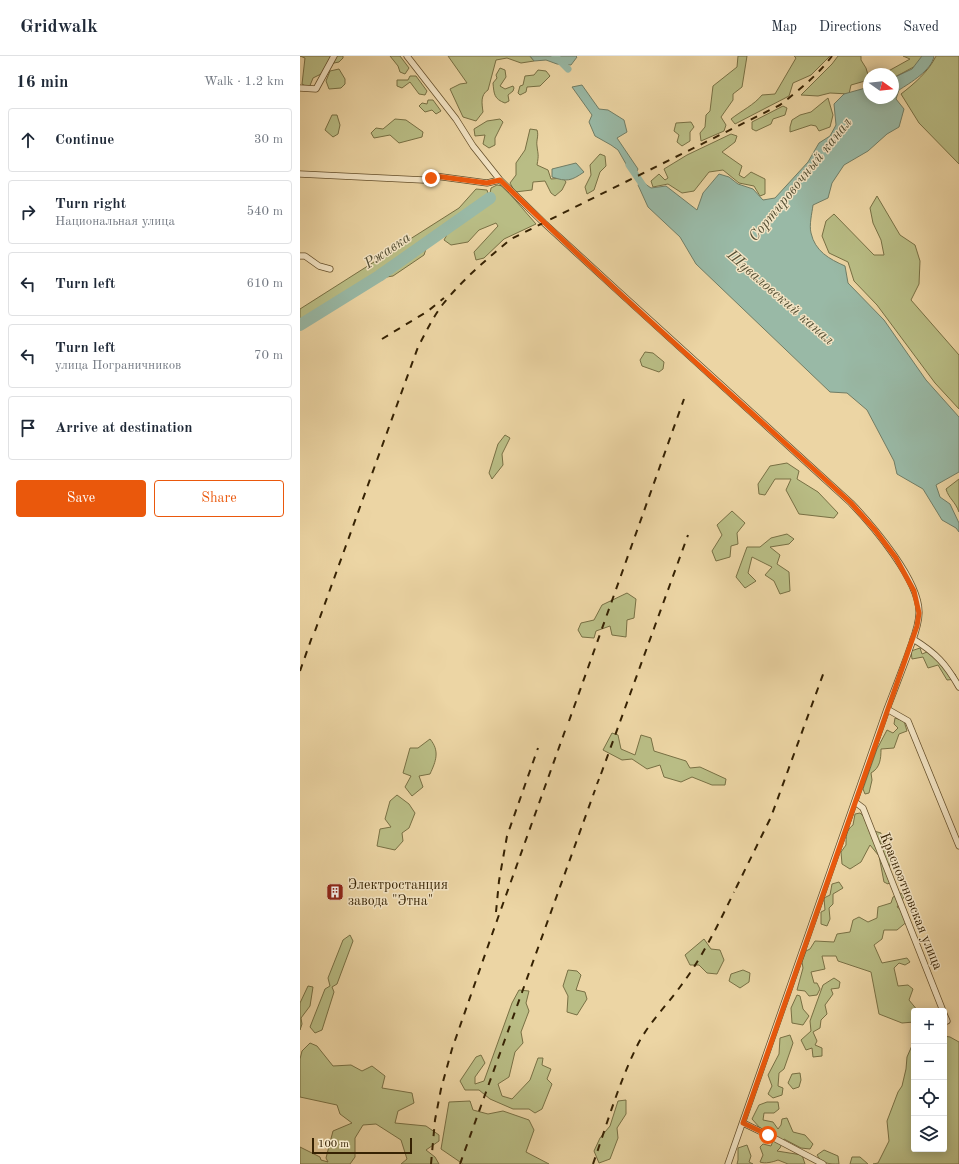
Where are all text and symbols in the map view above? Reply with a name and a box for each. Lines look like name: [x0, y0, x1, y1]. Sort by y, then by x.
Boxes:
text: Gridwalk: [20, 18, 98, 37]
text: Map: [771, 20, 797, 34]
text: Directions: [819, 20, 881, 34]
text: Saved: [903, 20, 939, 34]
north arrow: [863, 68, 899, 104]
text: 16 min: [16, 74, 69, 91]
text: Walk · 1.2 km: [204, 75, 284, 88]
water label: Сортировочный канал: [747, 115, 856, 245]
icon: ahead: [17, 129, 39, 151]
text: Continue: [55, 133, 114, 148]
text: 30 m: [254, 133, 283, 146]
route end: [422, 169, 440, 187]
text: Turn right: [55, 197, 126, 212]
icon: right: [17, 201, 39, 223]
text: 540 m: [246, 205, 283, 218]
text: Национальная улица: [55, 215, 175, 228]
water label: Ржавка: [361, 230, 414, 273]
water label: Шуваловский канал: [723, 247, 837, 349]
icon: left: [17, 273, 39, 295]
text: Turn left: [55, 277, 115, 292]
text: 610 m: [246, 277, 283, 290]
text: Turn left: [55, 341, 115, 356]
icon: left: [17, 345, 39, 367]
text: 70 m: [254, 349, 283, 362]
text: улица Пограничников: [55, 359, 181, 372]
icon: arrive: [17, 417, 39, 439]
text: Arrive at destination: [55, 421, 193, 436]
button: Save: [16, 480, 146, 517]
button: Share: [154, 480, 284, 517]
street label: Красноэтновская улица: [877, 831, 945, 972]
place label: Электростанция завода "Этна": [348, 878, 448, 908]
building icon: Электростанция завода "Этна": [325, 882, 345, 902]
map controls: [911, 1008, 947, 1152]
button: +: [911, 1008, 947, 1044]
button: −: [911, 1044, 947, 1080]
button: locate: [911, 1080, 947, 1116]
button: layers: [911, 1116, 947, 1152]
route start: [759, 1126, 777, 1144]
scale bar: [312, 1136, 412, 1155]
text: 100 m: [318, 1139, 349, 1150]

